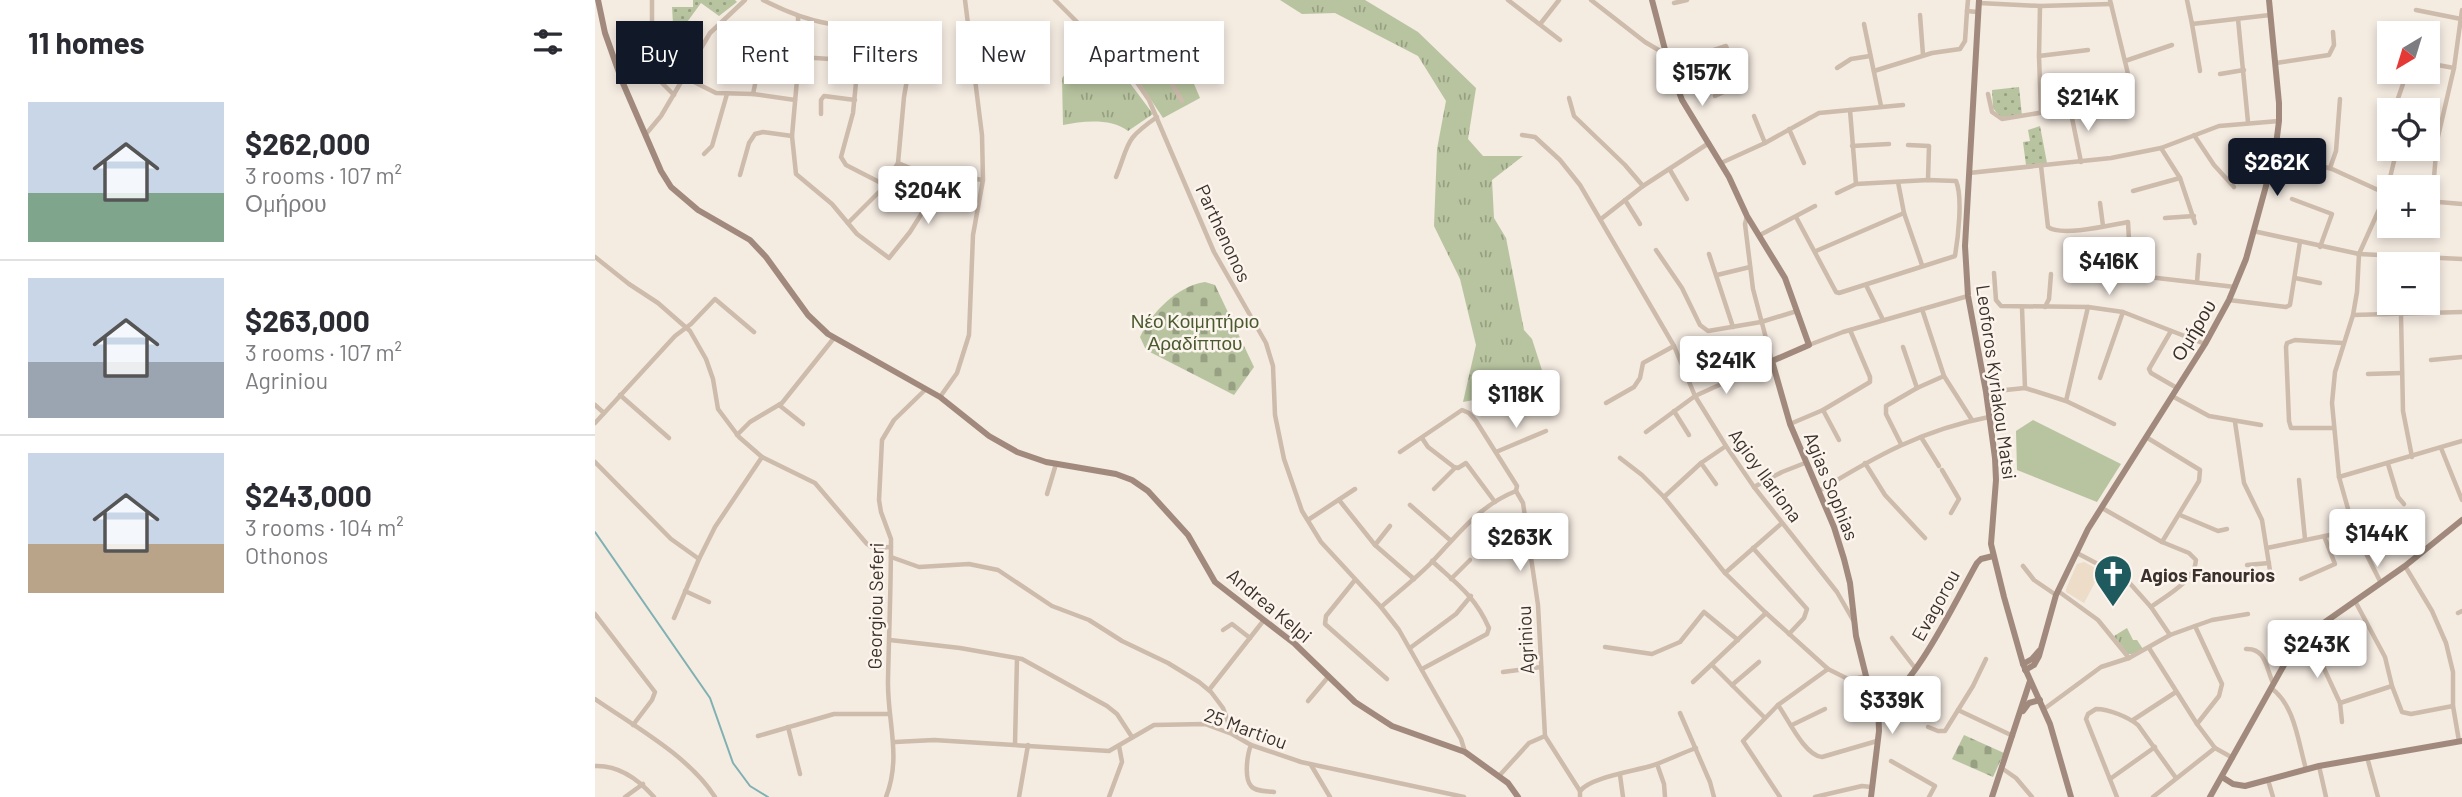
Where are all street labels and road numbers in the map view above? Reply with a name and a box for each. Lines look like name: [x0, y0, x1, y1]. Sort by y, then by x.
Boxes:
street label: Parthenonos: [1191, 180, 1257, 286]
street label: Leoforos Kyriakou Matsi: [1972, 283, 2022, 481]
street label: Ομήρου: [2166, 295, 2220, 365]
street label: Agioy Ilariona: [1724, 424, 1808, 526]
street label: Agias Sophias: [1800, 429, 1864, 543]
street label: Georgiou Seferi: [862, 542, 888, 670]
street label: Andrea Kelpi: [1223, 563, 1317, 647]
street label: Evagorou: [1906, 565, 1964, 645]
street label: Agriniou: [1512, 605, 1538, 675]
street label: 25 Martiou: [1201, 702, 1291, 754]

